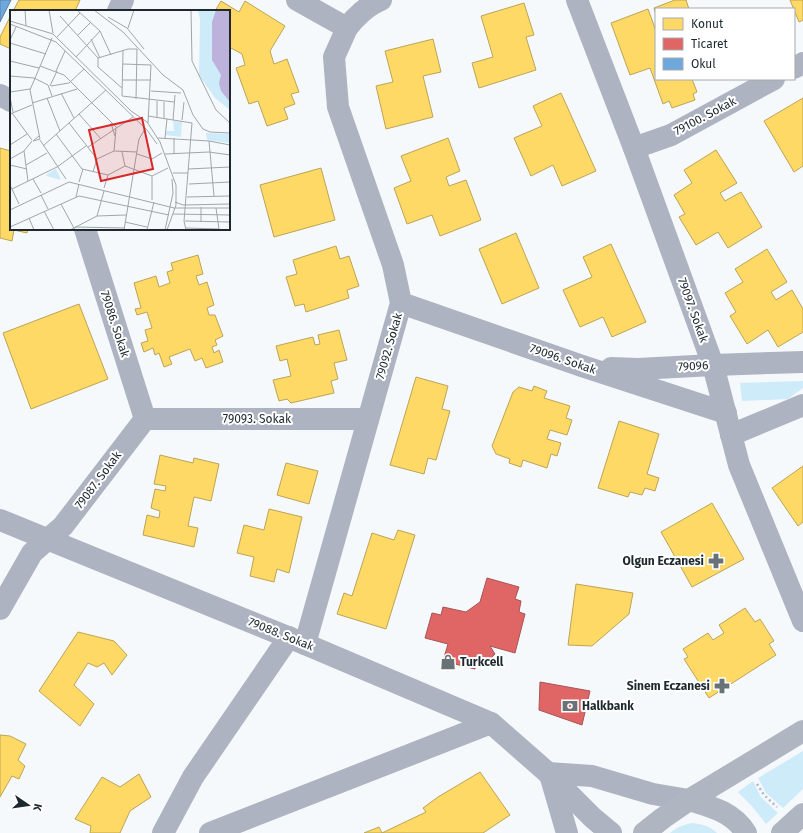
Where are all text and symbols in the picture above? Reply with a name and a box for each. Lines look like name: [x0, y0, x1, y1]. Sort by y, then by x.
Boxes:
legend: [655, 8, 795, 80]
inset map: [10, 10, 230, 230]
text: Konut: [691, 17, 724, 31]
text: Ticaret: [691, 37, 729, 51]
text: Okul: [691, 57, 716, 71]
street label: 79100. Sokak: [672, 93, 739, 138]
street label: 79097. Sokak: [675, 276, 711, 345]
street label: 79086. Sokak: [98, 289, 133, 360]
street label: 79092. Sokak: [373, 310, 405, 381]
street label: 79096. Sokak: [528, 341, 599, 377]
street label: 79096: [677, 358, 709, 374]
street label: 79093. Sokak: [223, 412, 292, 426]
street label: 79087. Sokak: [72, 448, 125, 511]
pharmacy icon: Olgun Eczanesi: [707, 552, 725, 570]
place label: Olgun Eczanesi: [623, 554, 704, 568]
street label: 79088. Sokak: [246, 614, 317, 654]
shop icon: Turkcell: [439, 653, 457, 671]
place label: Turkcell: [460, 655, 504, 669]
pharmacy icon: Sinem Eczanesi: [713, 677, 731, 695]
place label: Sinem Eczanesi: [627, 679, 710, 693]
bank icon: Halkbank: [561, 697, 579, 715]
place label: Halkbank: [582, 699, 634, 713]
north arrow: [8, 785, 48, 825]
text: K: [30, 802, 44, 813]

